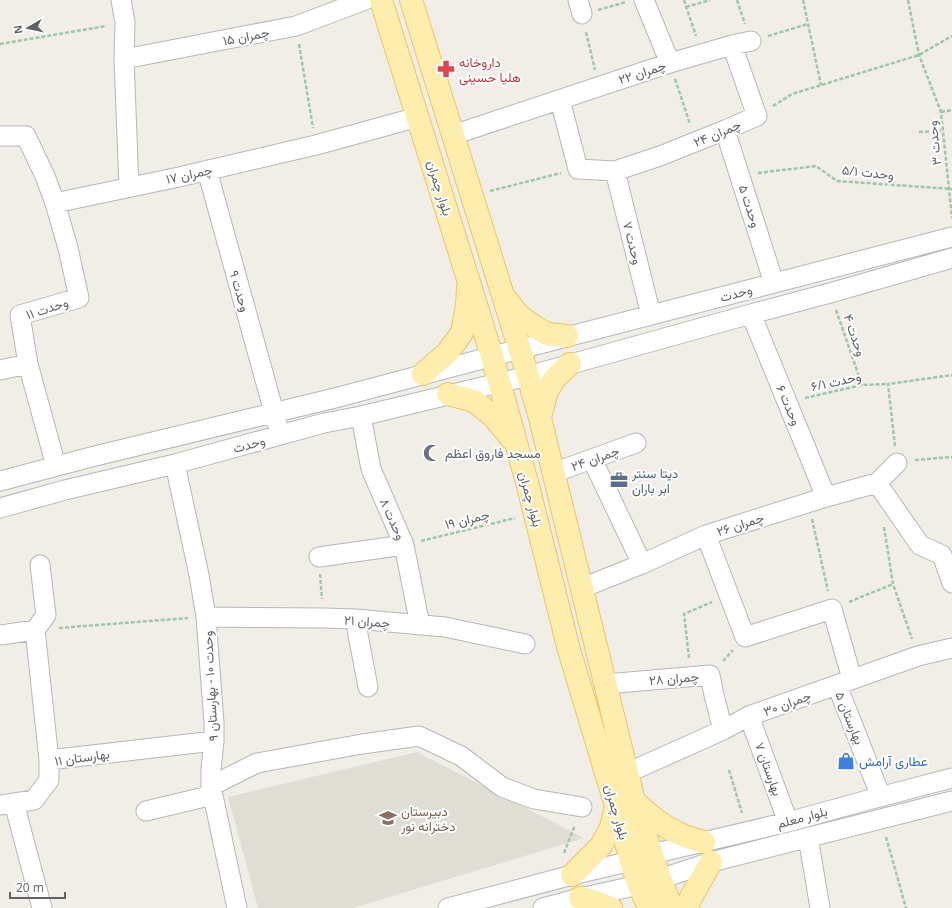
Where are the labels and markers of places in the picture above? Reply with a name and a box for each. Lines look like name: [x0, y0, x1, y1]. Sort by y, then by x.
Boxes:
place label: داروخانه هلیا حسینی: [459, 53, 521, 86]
pharmacy icon: داروخانه هلیا حسینی: [436, 59, 456, 79]
mosque icon: مسجد فاروق اعظم: [422, 443, 442, 463]
place label: مسجد فاروق اعظم: [445, 444, 541, 462]
place label: دیتا سنتر ابر باران: [631, 464, 678, 497]
office icon: دیتا سنتر ابر باران: [609, 470, 629, 490]
shop icon: عطاری آرامش: [836, 751, 856, 771]
place label: عطاری آرامش: [859, 752, 928, 770]
place label: دبیرستان دخترانه نور: [400, 802, 456, 835]
school or university icon: دبیرستان دخترانه نور: [378, 808, 398, 828]

